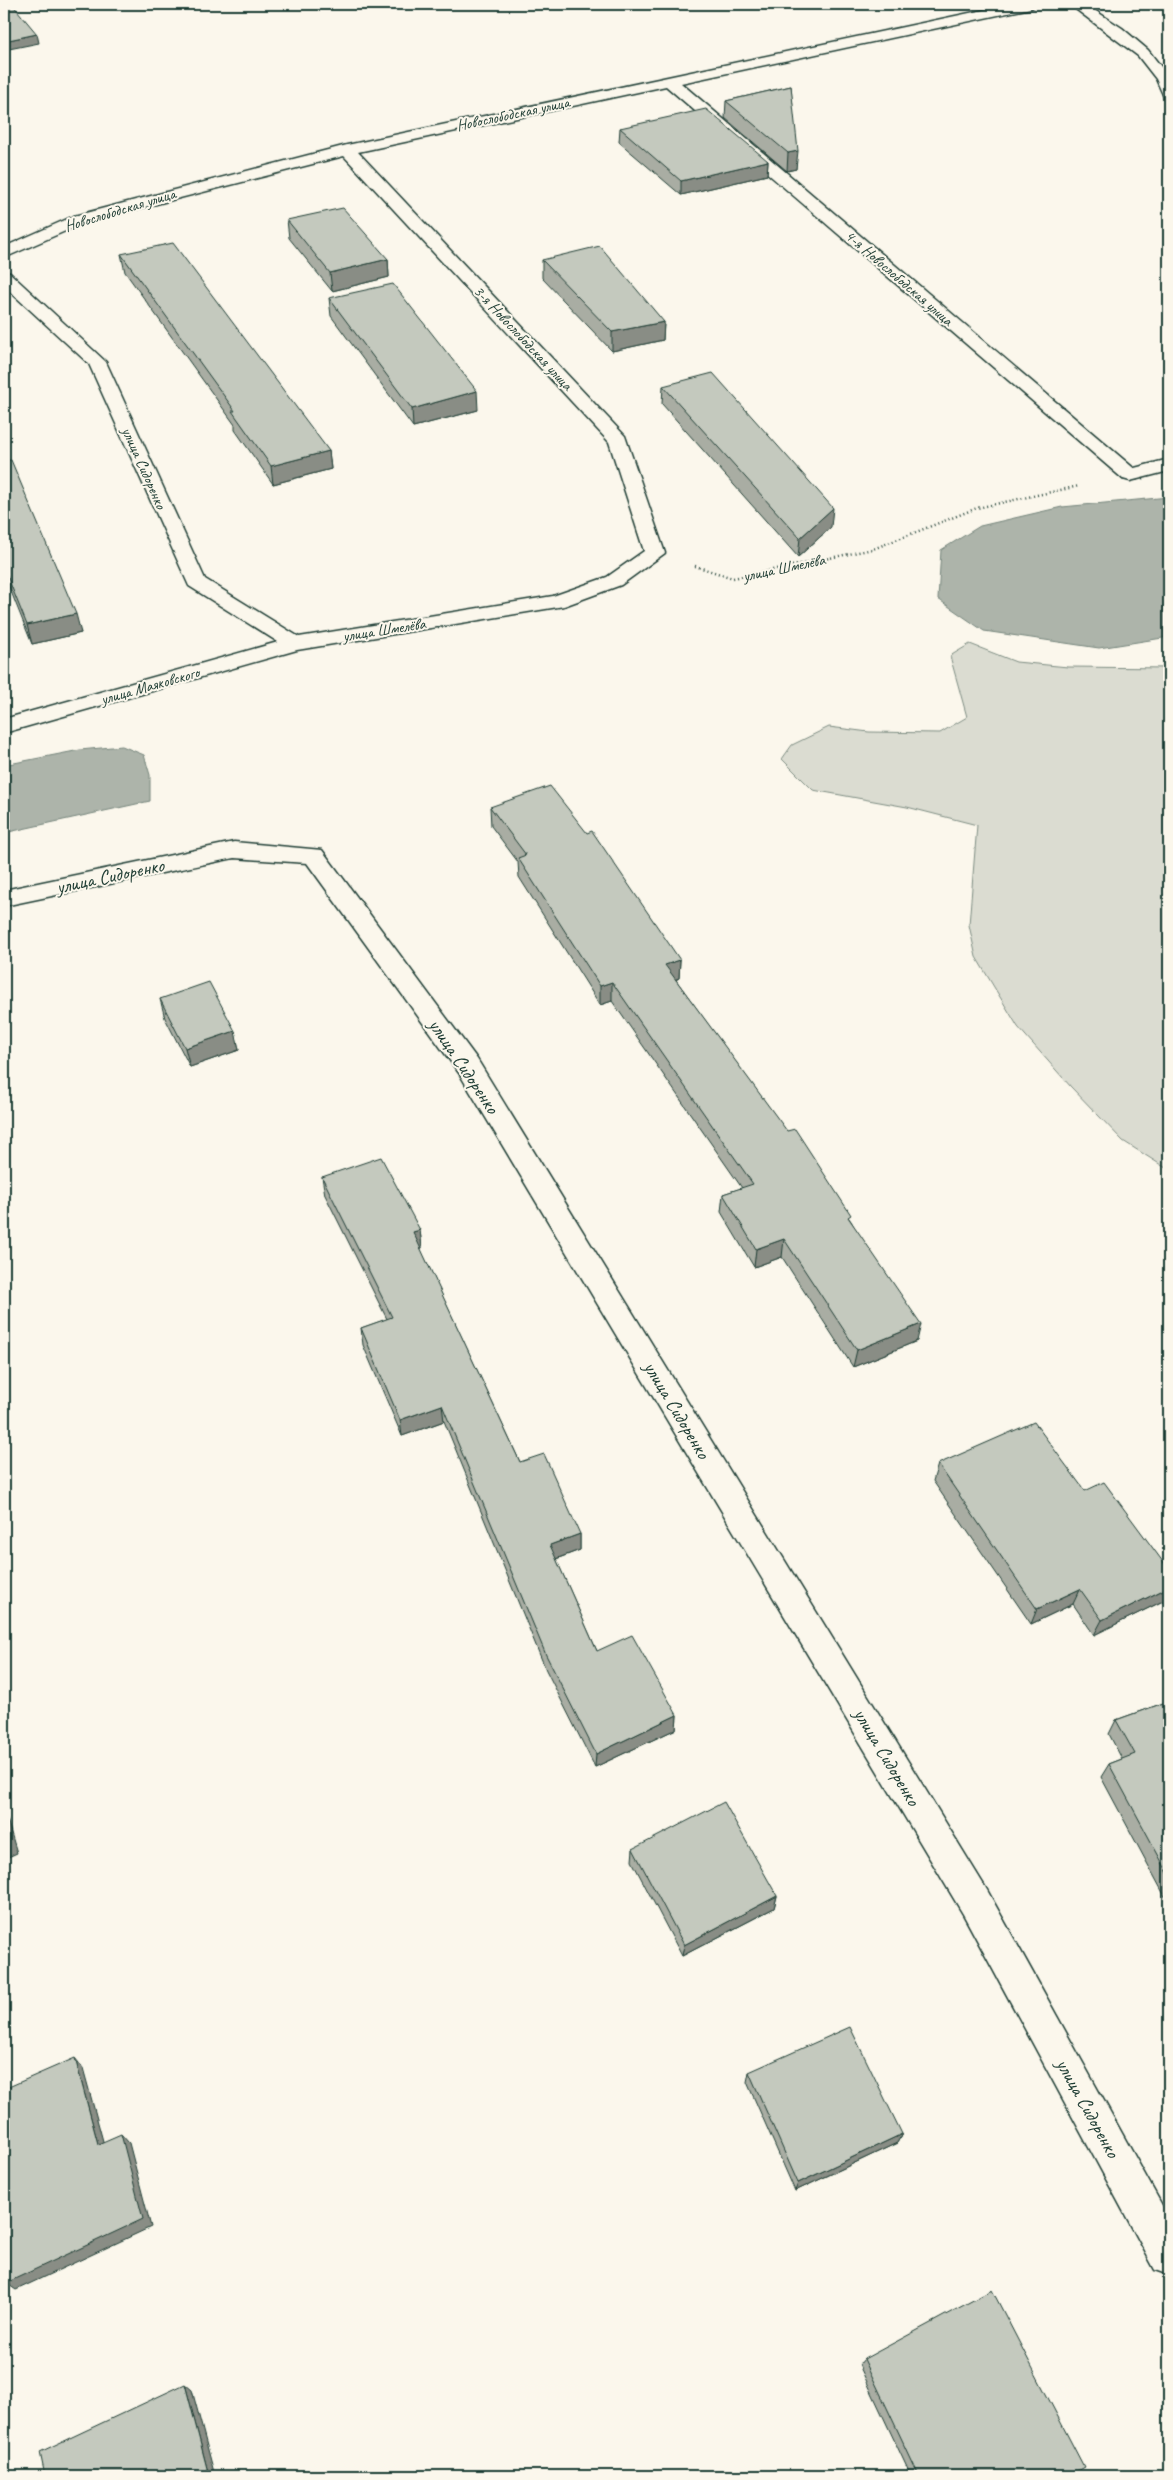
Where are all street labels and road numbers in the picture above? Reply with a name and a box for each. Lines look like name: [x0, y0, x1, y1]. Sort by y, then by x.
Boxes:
street label: Новослободская улица: [455, 92, 573, 136]
street label: Новослободская улица: [62, 183, 179, 236]
street label: 4-я Новослободская улица: [841, 226, 958, 331]
street label: 3-я Новослободская улица: [469, 281, 578, 396]
street label: улица Сидоренко: [117, 423, 172, 513]
street label: улица Шмелёва: [740, 549, 828, 587]
street label: улица Шмелёва: [340, 613, 428, 647]
street label: улица Маяковского: [97, 662, 204, 710]
street label: улица Сидоренко: [53, 852, 167, 900]
street label: улица Сидоренко: [422, 1013, 506, 1119]
street label: улица Сидоренко: [638, 1356, 716, 1464]
street label: улица Сидоренко: [848, 1703, 926, 1811]
street label: улица Сидоренко: [1050, 2053, 1126, 2163]

